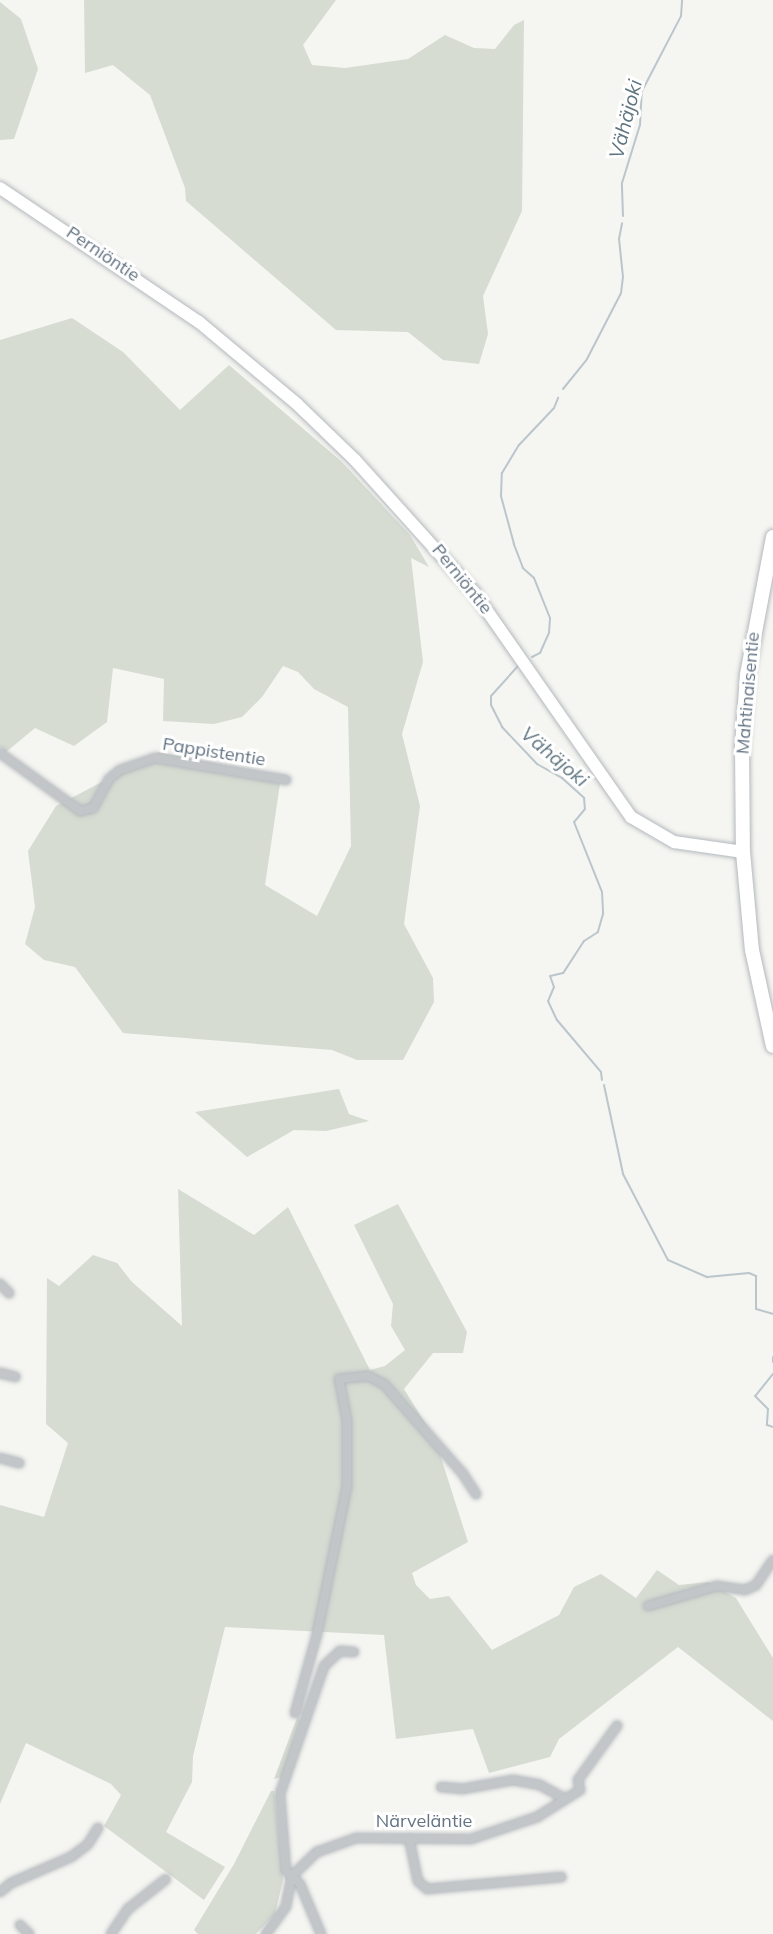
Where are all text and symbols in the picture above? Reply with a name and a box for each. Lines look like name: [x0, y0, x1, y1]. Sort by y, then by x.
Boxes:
water label: Vähäjoki: [604, 77, 646, 161]
street label: Perniöntie: [62, 222, 144, 286]
street label: Perniöntie: [427, 540, 497, 618]
street label: Mahtinaisentie: [732, 631, 764, 755]
water label: Vähäjoki: [516, 721, 594, 791]
street label: Pappistentie: [161, 733, 267, 771]
street label: Närveläntie: [376, 1810, 472, 1832]

